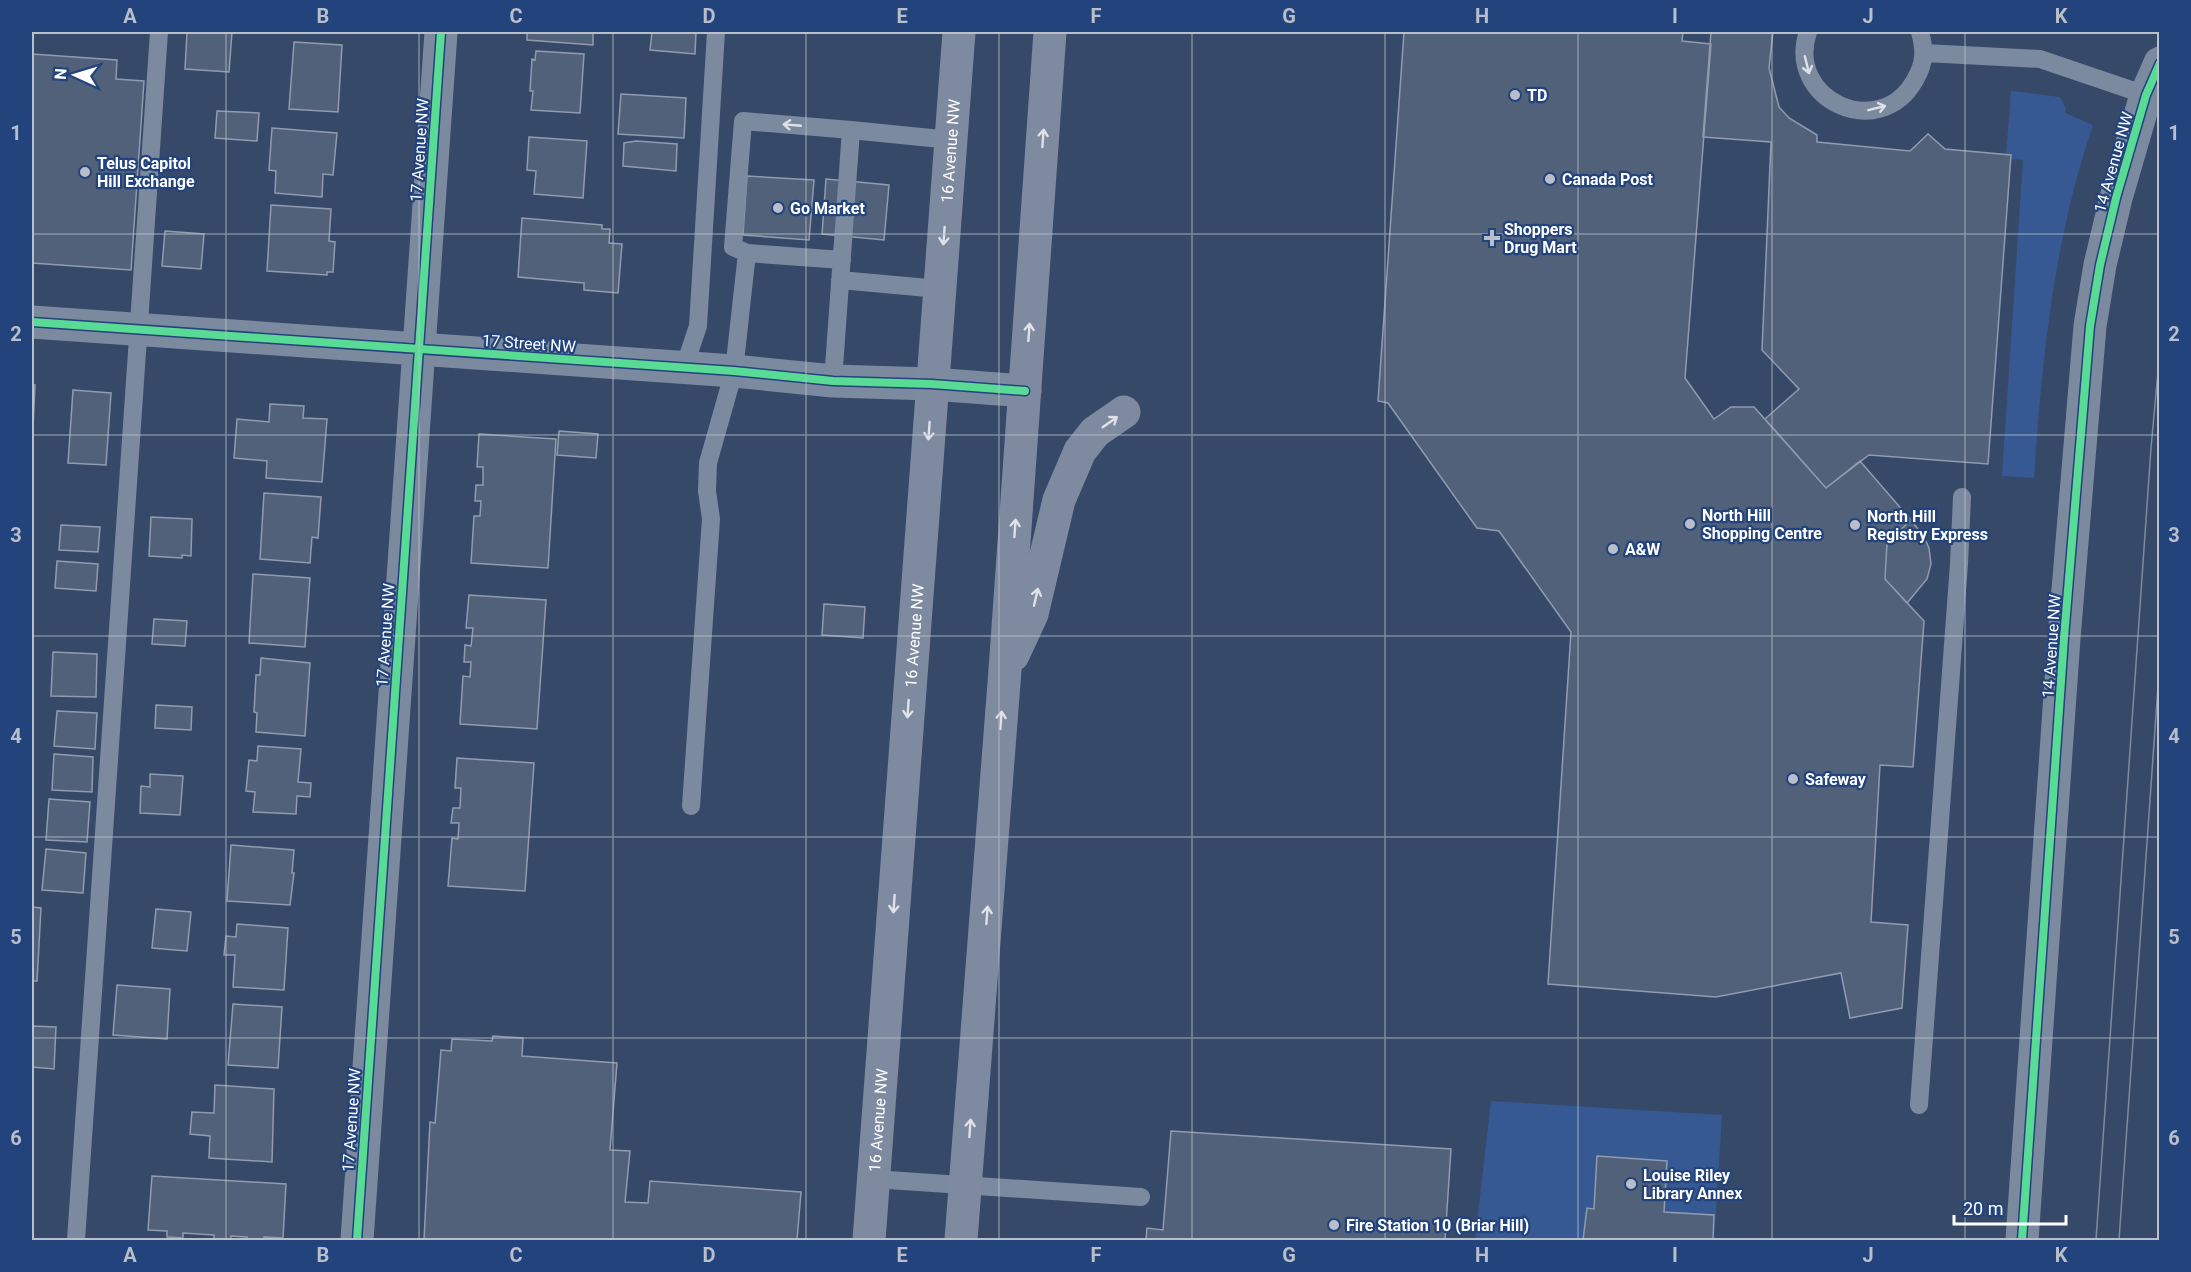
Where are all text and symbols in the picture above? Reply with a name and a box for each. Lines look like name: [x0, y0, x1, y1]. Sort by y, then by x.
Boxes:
text: A: [123, 4, 137, 28]
text: B: [317, 4, 329, 28]
text: C: [509, 4, 523, 28]
text: D: [703, 4, 716, 28]
text: E: [896, 4, 908, 28]
text: F: [1091, 4, 1102, 28]
text: G: [1282, 4, 1296, 28]
text: H: [1475, 4, 1489, 28]
text: I: [1672, 4, 1678, 28]
text: J: [1862, 4, 1874, 28]
text: K: [2055, 4, 2068, 28]
north arrow: [45, 45, 105, 105]
one-way arrow: [1801, 55, 1813, 74]
text: N: [51, 68, 70, 80]
place label: TD: [1527, 86, 1547, 105]
marker: TD: [1508, 88, 1522, 102]
street label: 17 Avenue NW: [406, 98, 433, 203]
street label: 16 Avenue NW: [937, 99, 964, 204]
one-way arrow: [1867, 101, 1886, 113]
street label: 14 Avenue NW: [2090, 110, 2137, 215]
one-way arrow: [783, 119, 803, 130]
text: 1: [10, 121, 22, 145]
text: 1: [2168, 121, 2180, 145]
one-way arrow: [1037, 128, 1048, 148]
place label: Telus Capitol Hill Exchange: [97, 154, 195, 191]
marker: Telus Capitol Hill Exchange: [78, 165, 92, 179]
place label: Canada Post: [1562, 170, 1654, 189]
marker: Canada Post: [1543, 172, 1557, 186]
place label: Go Market: [790, 199, 865, 218]
marker: Go Market: [771, 201, 785, 215]
place label: Shoppers Drug Mart: [1504, 220, 1577, 257]
one-way arrow: [938, 226, 949, 246]
marker: Shoppers Drug Mart: [1485, 231, 1499, 245]
text: 2: [10, 322, 22, 346]
text: 2: [2168, 322, 2180, 346]
one-way arrow: [1024, 323, 1035, 343]
street label: 17 Street NW: [482, 331, 576, 356]
one-way arrow: [1101, 416, 1117, 428]
one-way arrow: [923, 420, 934, 440]
place label: North Hill Shopping Centre: [1702, 506, 1822, 543]
place label: North Hill Registry Express: [1867, 507, 1988, 544]
marker: North Hill Shopping Centre: [1683, 517, 1697, 531]
one-way arrow: [1010, 518, 1021, 538]
marker: North Hill Registry Express: [1848, 518, 1862, 532]
text: 3: [10, 523, 22, 547]
text: 3: [2168, 523, 2180, 547]
place label: A&W: [1625, 540, 1660, 559]
marker: A&W: [1606, 542, 1620, 556]
street label: 17 Avenue NW: [372, 583, 399, 688]
street label: 16 Avenue NW: [901, 583, 928, 688]
one-way arrow: [1031, 588, 1043, 607]
street label: 14 Avenue NW: [2038, 594, 2065, 699]
one-way arrow: [902, 699, 913, 719]
one-way arrow: [996, 711, 1007, 731]
text: 4: [10, 724, 22, 748]
text: 4: [2168, 724, 2180, 748]
place label: Safeway: [1805, 770, 1867, 789]
marker: Safeway: [1786, 772, 1800, 786]
one-way arrow: [888, 893, 899, 913]
one-way arrow: [981, 905, 992, 925]
text: 5: [10, 925, 22, 949]
text: 5: [2168, 925, 2180, 949]
street label: 17 Avenue NW: [338, 1068, 365, 1173]
street label: 16 Avenue NW: [865, 1068, 892, 1173]
one-way arrow: [965, 1119, 976, 1139]
text: 6: [10, 1126, 22, 1150]
text: 6: [2168, 1126, 2180, 1150]
place label: Louise Riley Library Annex: [1643, 1166, 1743, 1203]
marker: Louise Riley Library Annex: [1624, 1177, 1638, 1191]
scale bar: [1954, 1188, 2066, 1226]
text: 20 m: [1963, 1198, 2003, 1219]
place label: Fire Station 10 (Briar Hill): [1346, 1216, 1529, 1235]
marker: Fire Station 10 (Briar Hill): [1327, 1218, 1341, 1232]
text: A: [123, 1243, 137, 1267]
text: B: [317, 1243, 329, 1267]
text: C: [509, 1243, 523, 1267]
text: D: [703, 1243, 716, 1267]
text: E: [896, 1243, 908, 1267]
text: F: [1091, 1243, 1102, 1267]
text: G: [1282, 1243, 1296, 1267]
text: H: [1475, 1243, 1489, 1267]
text: I: [1672, 1243, 1678, 1267]
text: J: [1862, 1243, 1874, 1267]
text: K: [2055, 1243, 2068, 1267]

